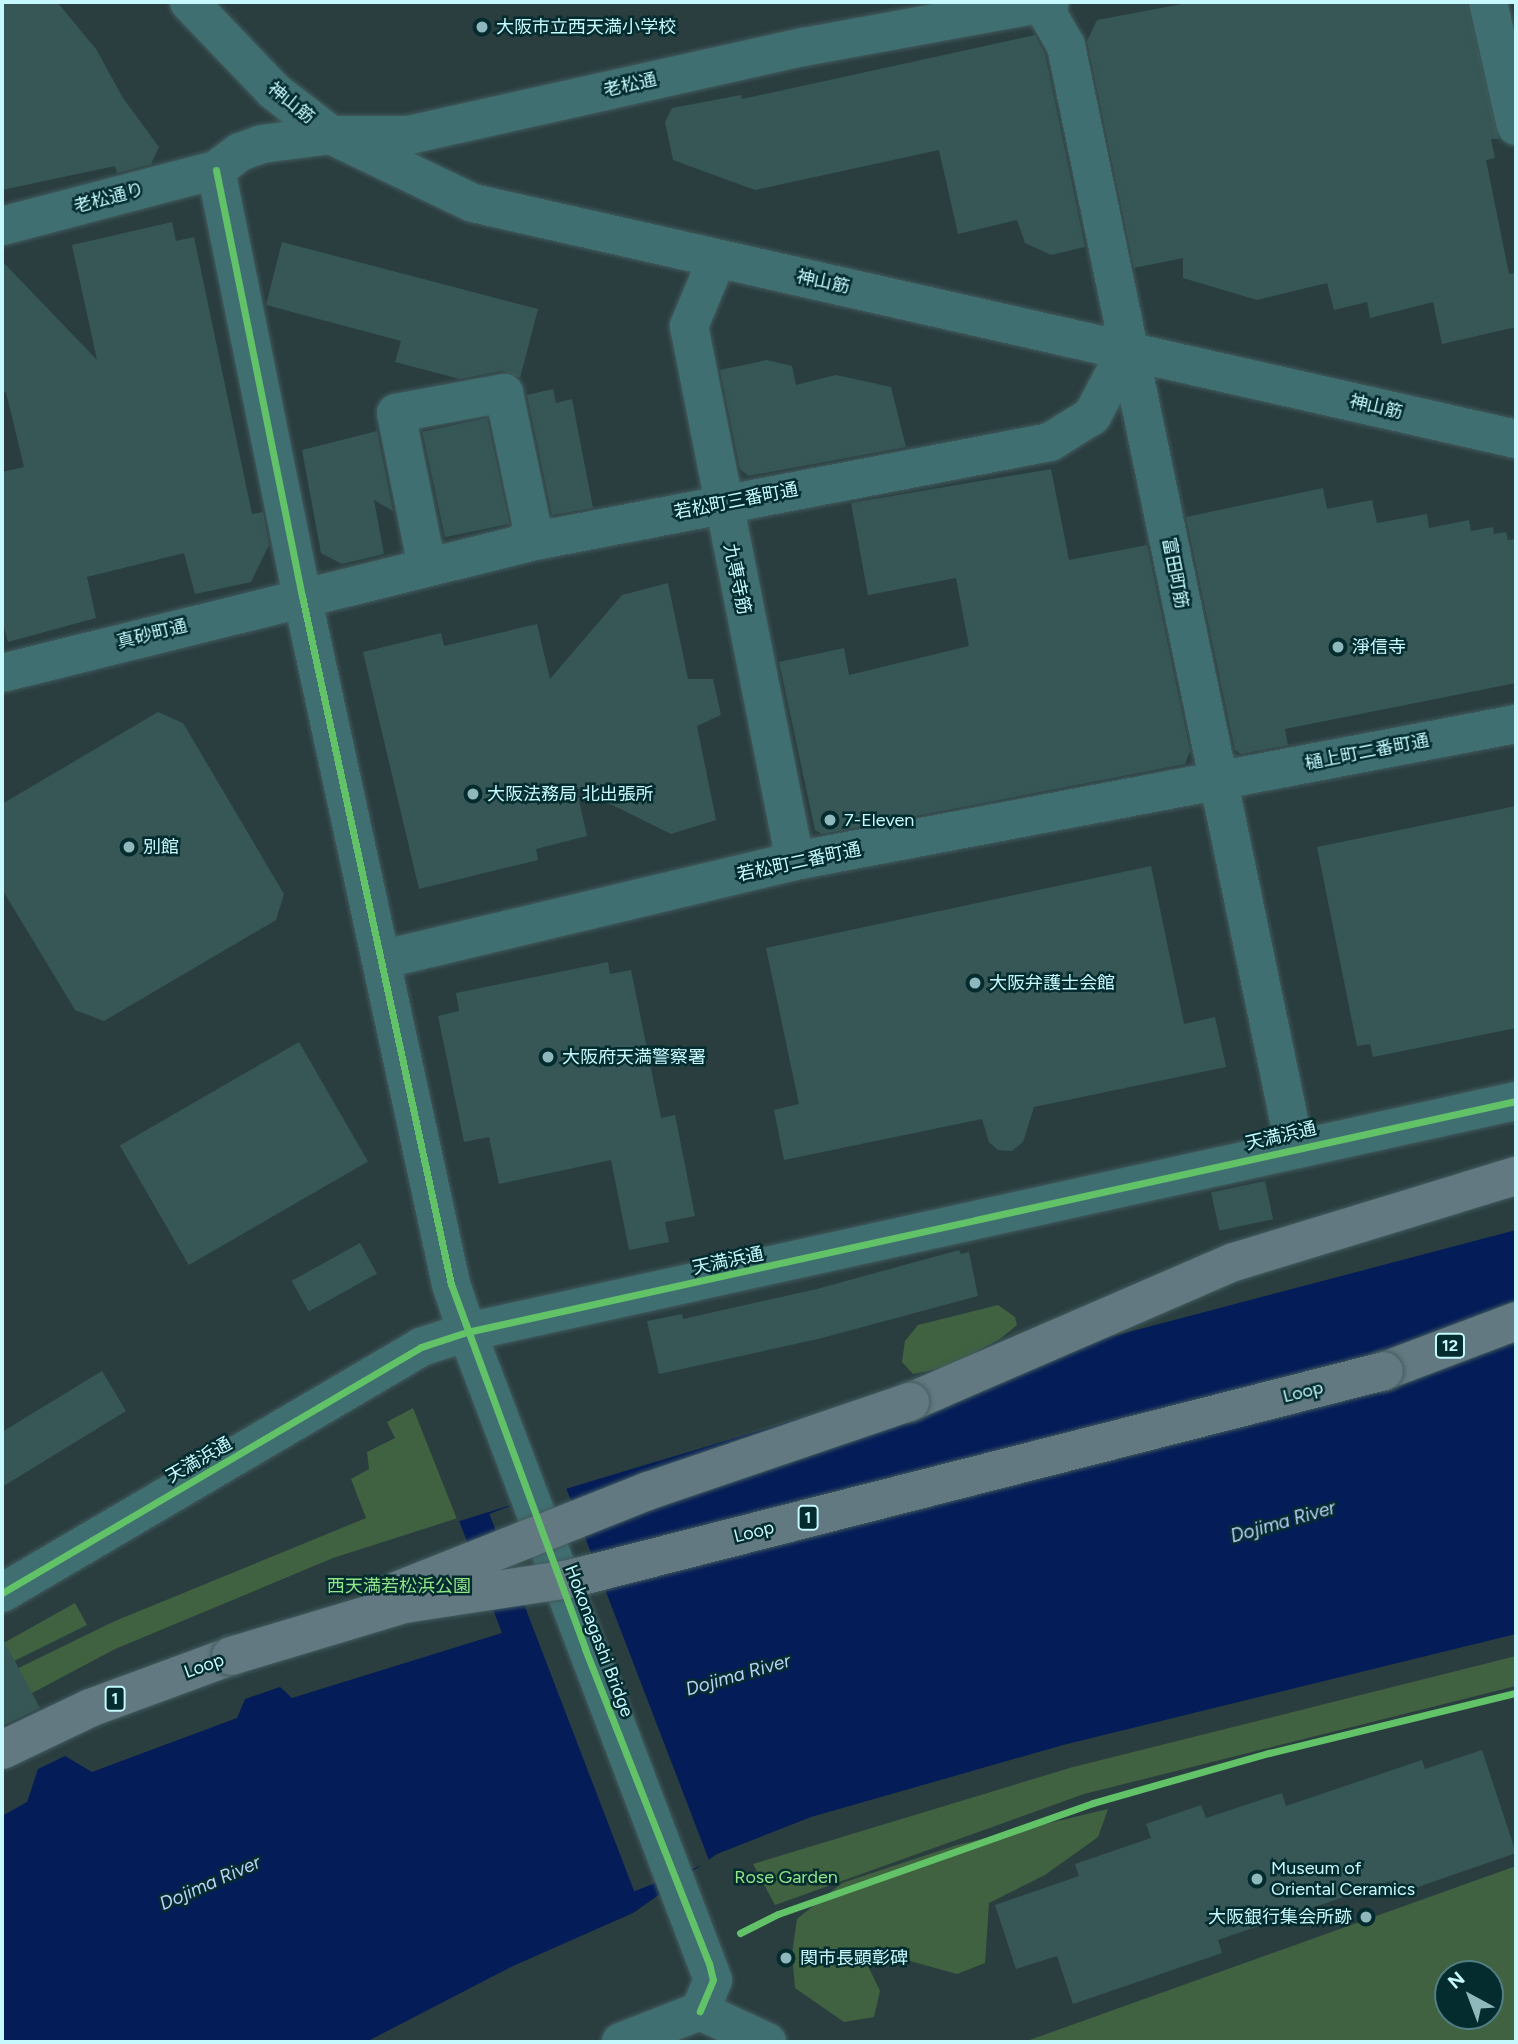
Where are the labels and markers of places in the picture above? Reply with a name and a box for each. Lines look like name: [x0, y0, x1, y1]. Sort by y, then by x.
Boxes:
place label: 大阪市立西天満小学校: [496, 16, 676, 38]
marker: 大阪市立西天満小学校: [474, 19, 490, 35]
place label: 淨信寺: [1352, 636, 1406, 658]
marker: 淨信寺: [1330, 639, 1346, 655]
place label: 大阪法務局 北出張所: [487, 783, 653, 805]
marker: 大阪法務局 北出張所: [465, 786, 481, 802]
place label: 7-Eleven: [844, 809, 914, 831]
marker: 7-Eleven: [822, 812, 838, 828]
place label: 別館: [143, 836, 179, 858]
marker: 別館: [121, 839, 137, 855]
place label: 大阪弁護士会館: [989, 972, 1115, 994]
marker: 大阪弁護士会館: [967, 975, 983, 991]
place label: 大阪府天満警察署: [562, 1046, 706, 1068]
marker: 大阪府天満警察署: [540, 1049, 556, 1065]
place label: Museum of Oriental Ceramics: [1271, 1858, 1415, 1900]
marker: Museum of Oriental Ceramics: [1249, 1871, 1265, 1887]
place label: 大阪銀行集会所跡: [1208, 1906, 1352, 1928]
marker: 大阪銀行集会所跡: [1358, 1909, 1374, 1925]
place label: 関市長顕彰碑: [800, 1947, 908, 1969]
marker: 関市長顕彰碑: [778, 1950, 794, 1966]

